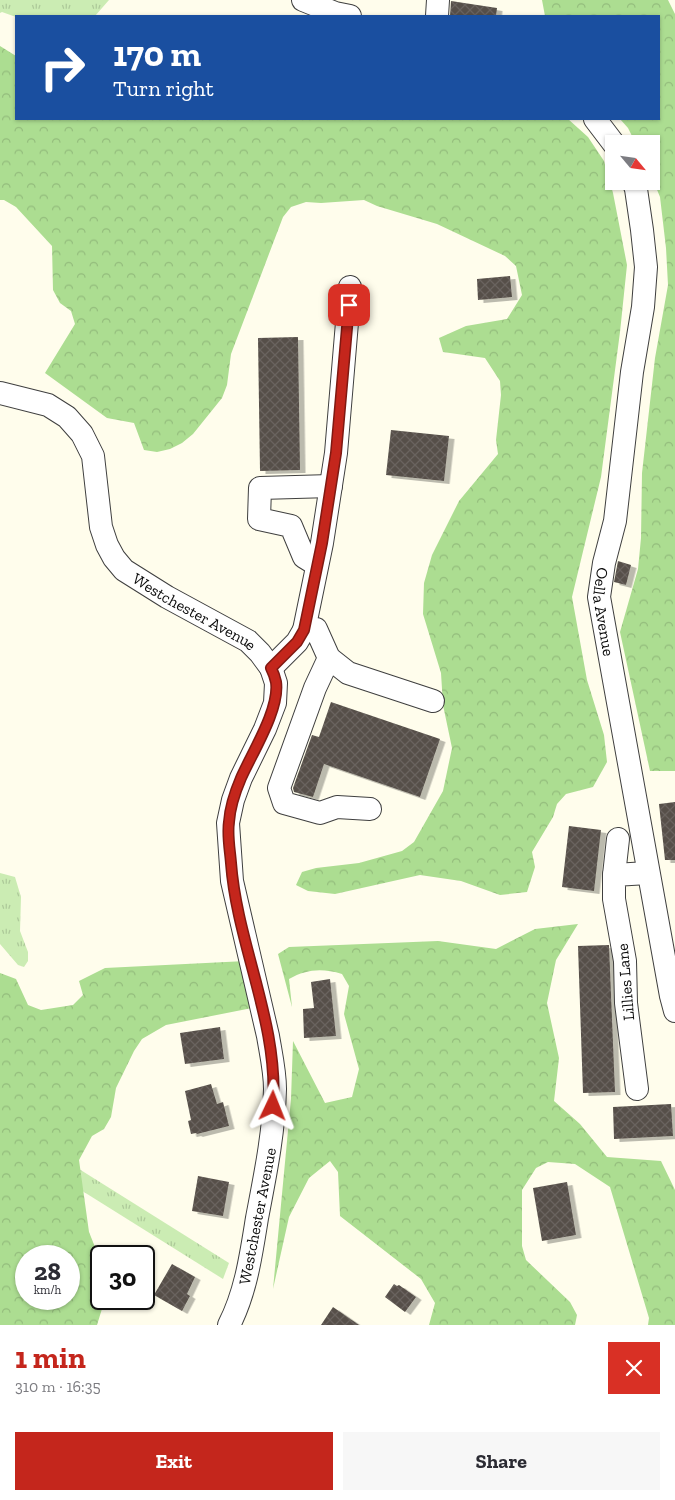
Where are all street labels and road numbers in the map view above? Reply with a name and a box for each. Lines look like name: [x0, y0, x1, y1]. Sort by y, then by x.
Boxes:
street label: Oella Avenue: [589, 566, 618, 658]
street label: Westchester Avenue: [129, 569, 261, 654]
street label: Lillies Lane: [613, 943, 638, 1021]
street label: Westchester Avenue: [235, 1146, 280, 1286]

